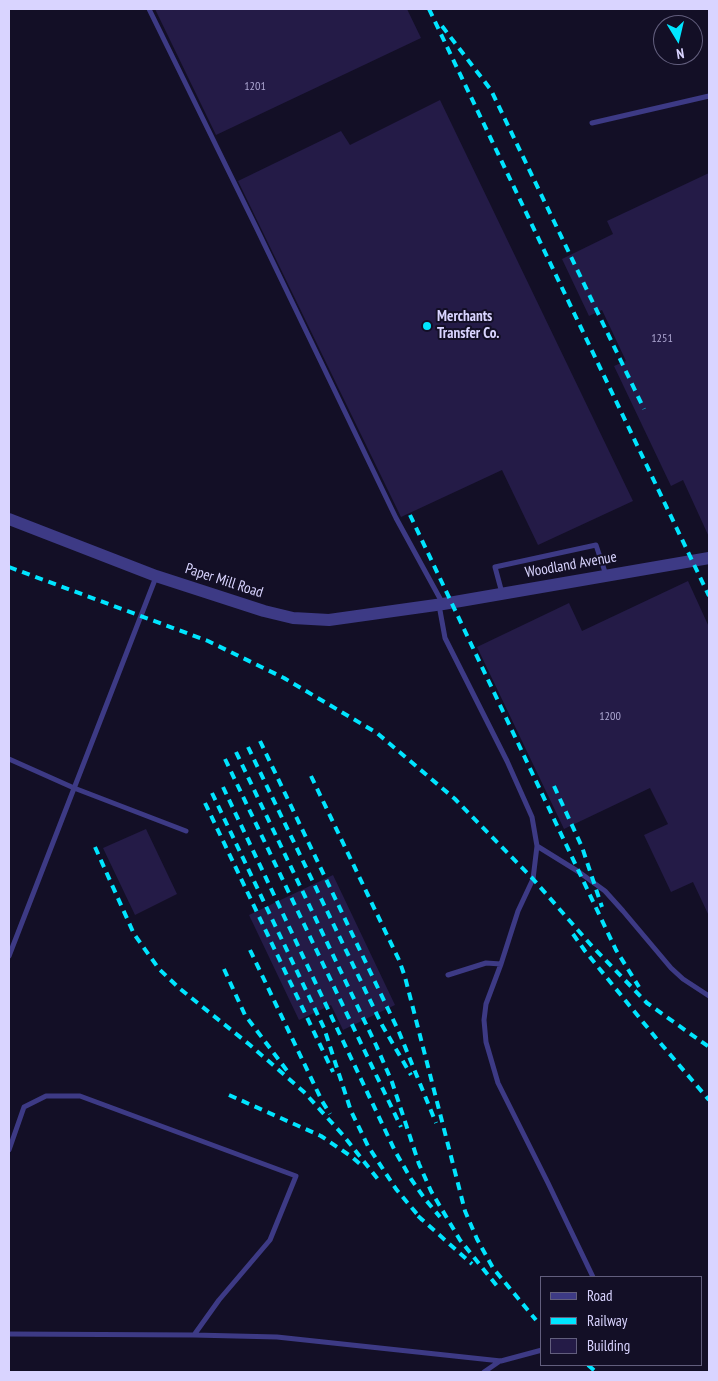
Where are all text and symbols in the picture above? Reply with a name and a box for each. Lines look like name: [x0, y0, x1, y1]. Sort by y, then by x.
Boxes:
north arrow: [653, 15, 703, 65]
text: N: [675, 44, 685, 63]
house number: 1201: [244, 80, 266, 94]
place label: Merchants Transfer Co.: [437, 308, 499, 343]
marker: Merchants Transfer Co.: [421, 320, 433, 332]
house number: 1251: [651, 332, 673, 346]
street label: Woodland Avenue: [524, 548, 618, 582]
street label: Paper Mill Road: [183, 560, 265, 602]
house number: 1200: [599, 710, 621, 724]
legend: [540, 1276, 703, 1366]
text: Road: [587, 1286, 613, 1305]
text: Railway: [587, 1311, 627, 1330]
text: Building: [587, 1336, 630, 1355]

